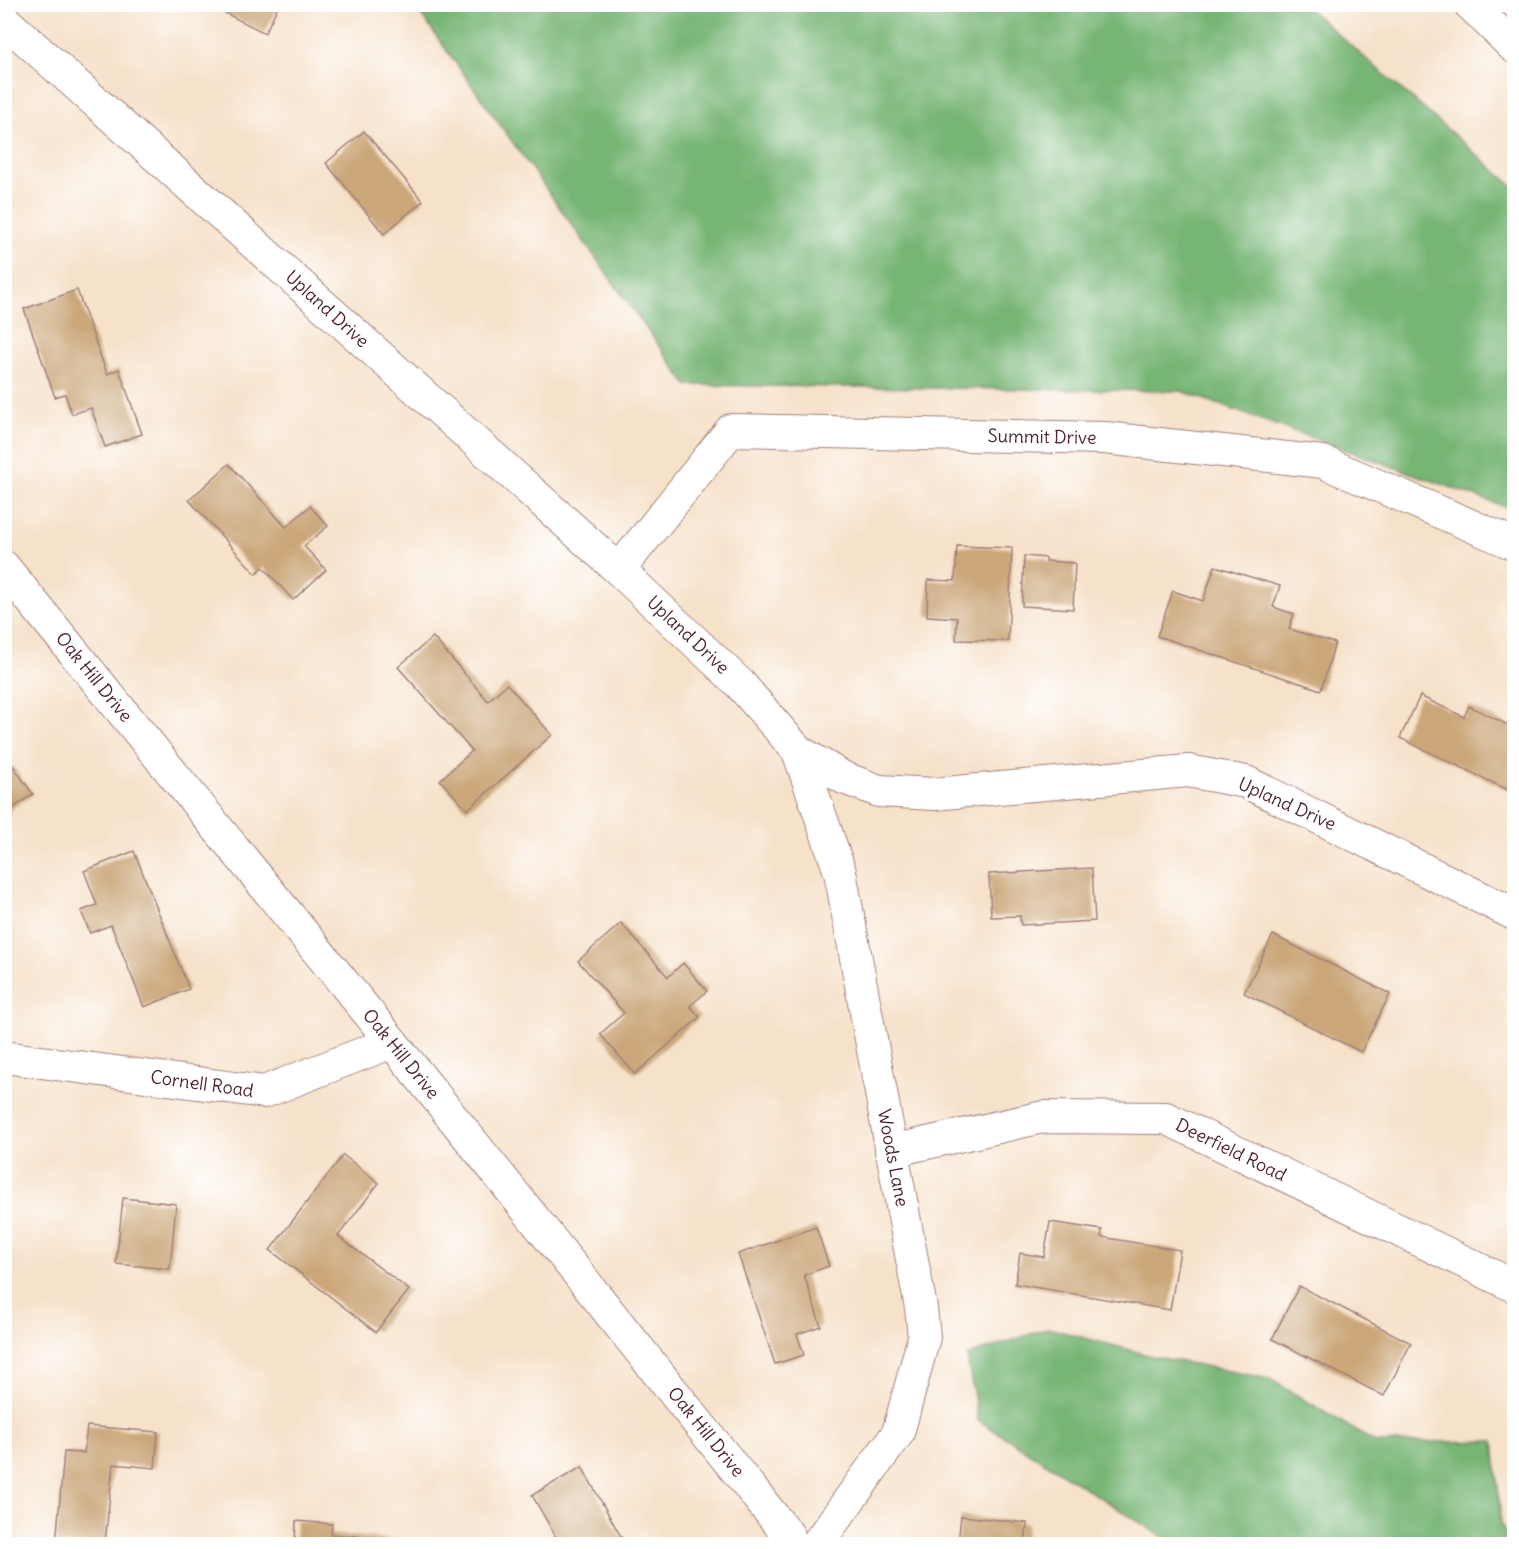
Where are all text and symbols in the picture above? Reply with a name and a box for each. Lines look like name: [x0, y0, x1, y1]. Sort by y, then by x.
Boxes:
street label: Upland Drive: [281, 265, 374, 352]
street label: Summit Drive: [987, 424, 1097, 449]
street label: Upland Drive: [642, 591, 734, 679]
street label: Oak Hill Drive: [51, 627, 138, 726]
street label: Upland Drive: [1235, 772, 1340, 835]
street label: Oak Hill Drive: [358, 1004, 445, 1103]
street label: Cornell Road: [149, 1065, 255, 1102]
street label: Woods Lane: [873, 1107, 914, 1209]
street label: Deerfield Road: [1172, 1113, 1291, 1186]
street label: Oak Hill Drive: [663, 1382, 750, 1481]

